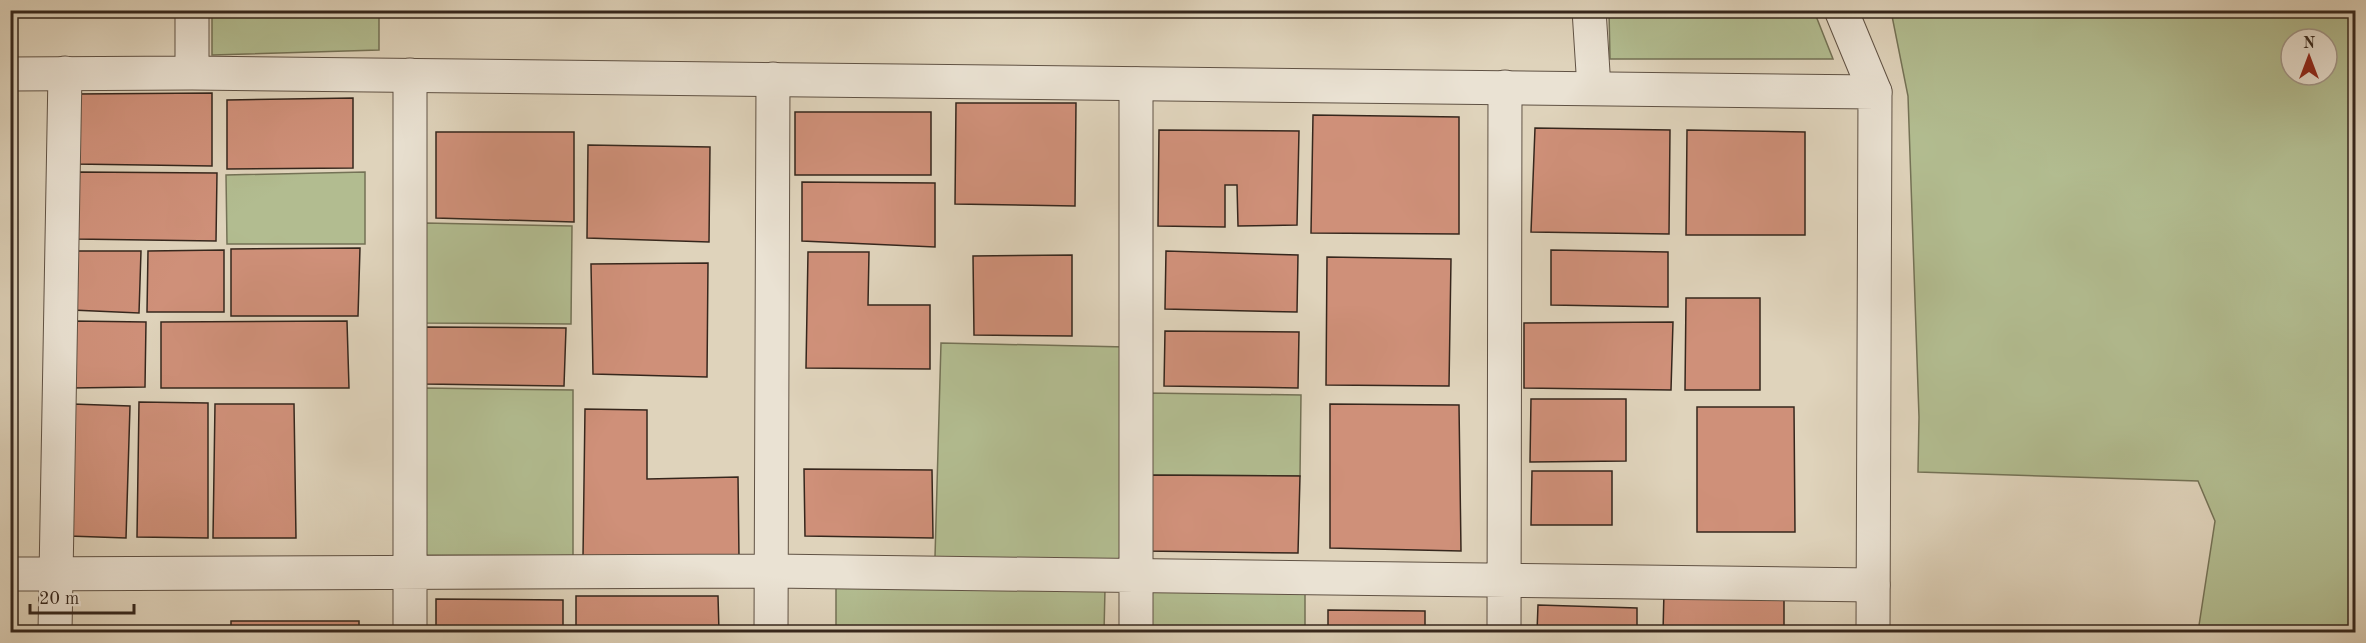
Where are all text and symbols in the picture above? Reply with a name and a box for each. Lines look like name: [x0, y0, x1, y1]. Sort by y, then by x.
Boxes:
north arrow: [2279, 27, 2339, 87]
text: N: [2303, 36, 2316, 52]
scale bar: [30, 577, 134, 615]
text: 20 m: [39, 590, 79, 608]

